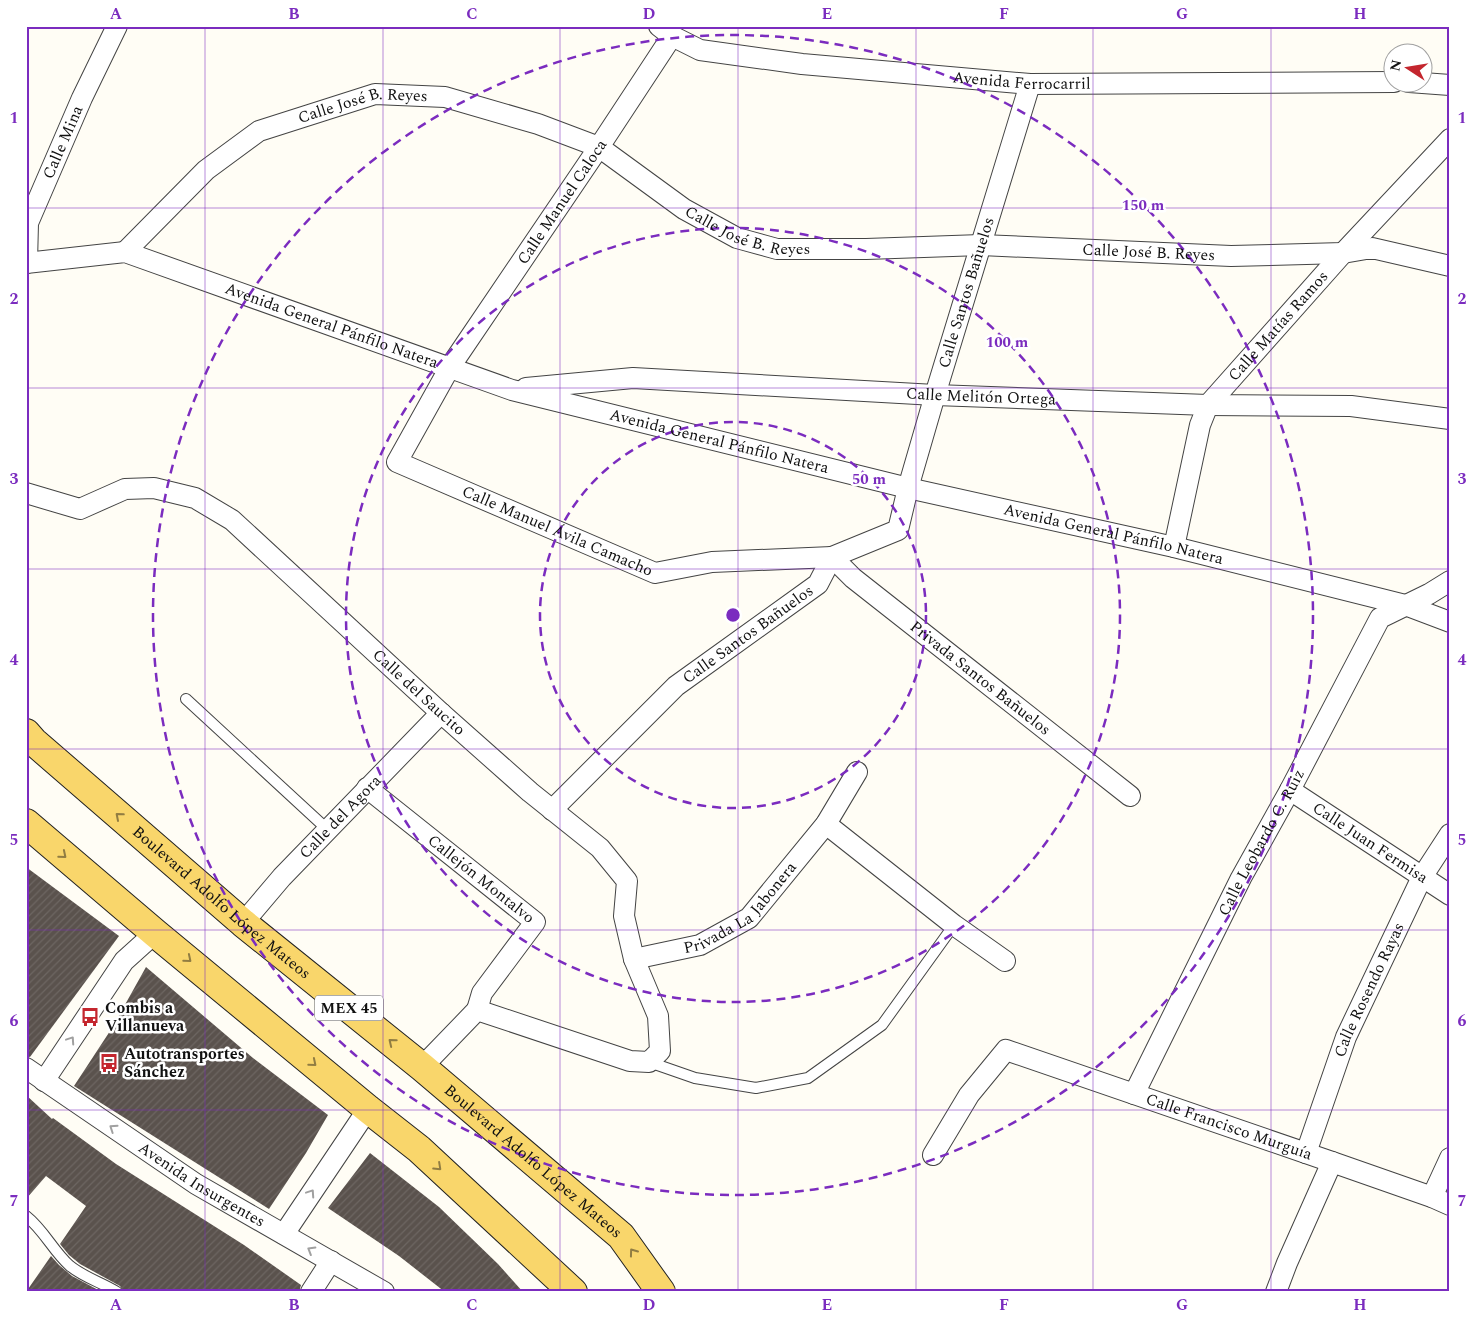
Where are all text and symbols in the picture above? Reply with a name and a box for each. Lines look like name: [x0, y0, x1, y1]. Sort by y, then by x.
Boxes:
text: A: [110, 2, 123, 26]
text: B: [288, 2, 300, 26]
text: C: [466, 2, 478, 26]
text: D: [643, 2, 656, 26]
text: E: [822, 2, 832, 26]
text: F: [999, 2, 1009, 26]
text: G: [1176, 2, 1188, 26]
text: H: [1353, 2, 1367, 26]
north arrow: [1384, 42, 1434, 92]
text: N: [1384, 58, 1407, 73]
street label: Avenida Ferrocarril: [952, 65, 1091, 96]
street label: Calle José B. Reyes: [295, 81, 428, 130]
street label: Calle Mina: [36, 102, 89, 183]
text: 1: [10, 106, 18, 130]
text: 1: [1458, 106, 1466, 130]
street label: Calle Manuel Caloca: [511, 134, 613, 270]
text: 150 m: [1122, 194, 1165, 217]
street label: Calle José B. Reyes: [680, 200, 810, 262]
street label: Calle Santos Bañuelos: [932, 214, 1001, 371]
street label: Calle José B. Reyes: [1082, 237, 1216, 267]
street label: Calle Matías Ramos: [1222, 265, 1334, 387]
street label: Avenida General Pánfilo Natera: [222, 277, 442, 375]
text: 2: [10, 287, 19, 311]
text: 2: [1458, 287, 1467, 311]
text: 100 m: [986, 331, 1029, 354]
street label: Calle Melitón Ortega: [905, 381, 1057, 411]
street label: Avenida General Pánfilo Natera: [607, 403, 832, 480]
text: 3: [10, 467, 19, 491]
text: 3: [1458, 467, 1467, 491]
text: 50 m: [852, 468, 887, 491]
street label: Calle Manuel Ávila Camacho: [458, 479, 657, 583]
street label: Avenida General Pánfilo Natera: [1001, 498, 1226, 571]
street label: Calle Santos Bañuelos: [677, 579, 819, 690]
centre of rings: [724, 606, 742, 624]
street label: Privada Santos Bañuelos: [905, 615, 1056, 741]
street label: Calle del Saucito: [367, 643, 471, 741]
text: 4: [10, 648, 19, 672]
text: 4: [1458, 648, 1467, 672]
street label: Calle Leobardo C. Ruiz: [1212, 765, 1311, 920]
street label: Calle del Agora: [294, 769, 387, 864]
street label: Calle Juan Fermisa: [1308, 796, 1433, 889]
one-way arrow: [115, 812, 124, 821]
street label: Boulevard Adolfo López Mateos: [127, 820, 316, 985]
text: 5: [10, 828, 18, 852]
text: 5: [1458, 828, 1466, 852]
street label: Callejón Montalvo: [422, 829, 540, 929]
one-way arrow: [58, 849, 67, 858]
street label: Privada La Jabonera: [681, 856, 803, 960]
street label: Calle Rosendo Rayas: [1328, 919, 1411, 1061]
one-way arrow: [182, 954, 191, 963]
place label: Combis a Villanueva: [105, 996, 185, 1038]
road number: MEX 45: [315, 996, 383, 1020]
bus stop icon: Combis a Villanueva: [79, 1006, 101, 1028]
text: 6: [10, 1009, 19, 1033]
text: 6: [1458, 1009, 1467, 1033]
one-way arrow: [65, 1037, 74, 1046]
one-way arrow: [388, 1039, 397, 1048]
place label: Autotransportes Sánchez: [124, 1042, 245, 1084]
bus stop icon: Autotransportes Sánchez: [98, 1052, 120, 1074]
one-way arrow: [307, 1057, 316, 1066]
street label: Boulevard Adolfo López Mateos: [439, 1079, 628, 1244]
street label: Calle Francisco Murguía: [1142, 1087, 1316, 1166]
one-way arrow: [110, 1125, 119, 1134]
street label: Avenida Insurgentes: [133, 1136, 270, 1233]
one-way arrow: [432, 1161, 441, 1170]
text: 7: [10, 1189, 19, 1213]
one-way arrow: [305, 1189, 315, 1198]
text: 7: [1458, 1189, 1467, 1213]
one-way arrow: [308, 1246, 317, 1256]
one-way arrow: [630, 1249, 638, 1258]
text: A: [110, 1293, 123, 1317]
text: B: [288, 1293, 300, 1317]
text: C: [466, 1293, 478, 1317]
text: D: [643, 1293, 656, 1317]
text: E: [822, 1293, 832, 1317]
text: F: [999, 1293, 1009, 1317]
text: G: [1176, 1293, 1188, 1317]
text: H: [1353, 1293, 1367, 1317]

